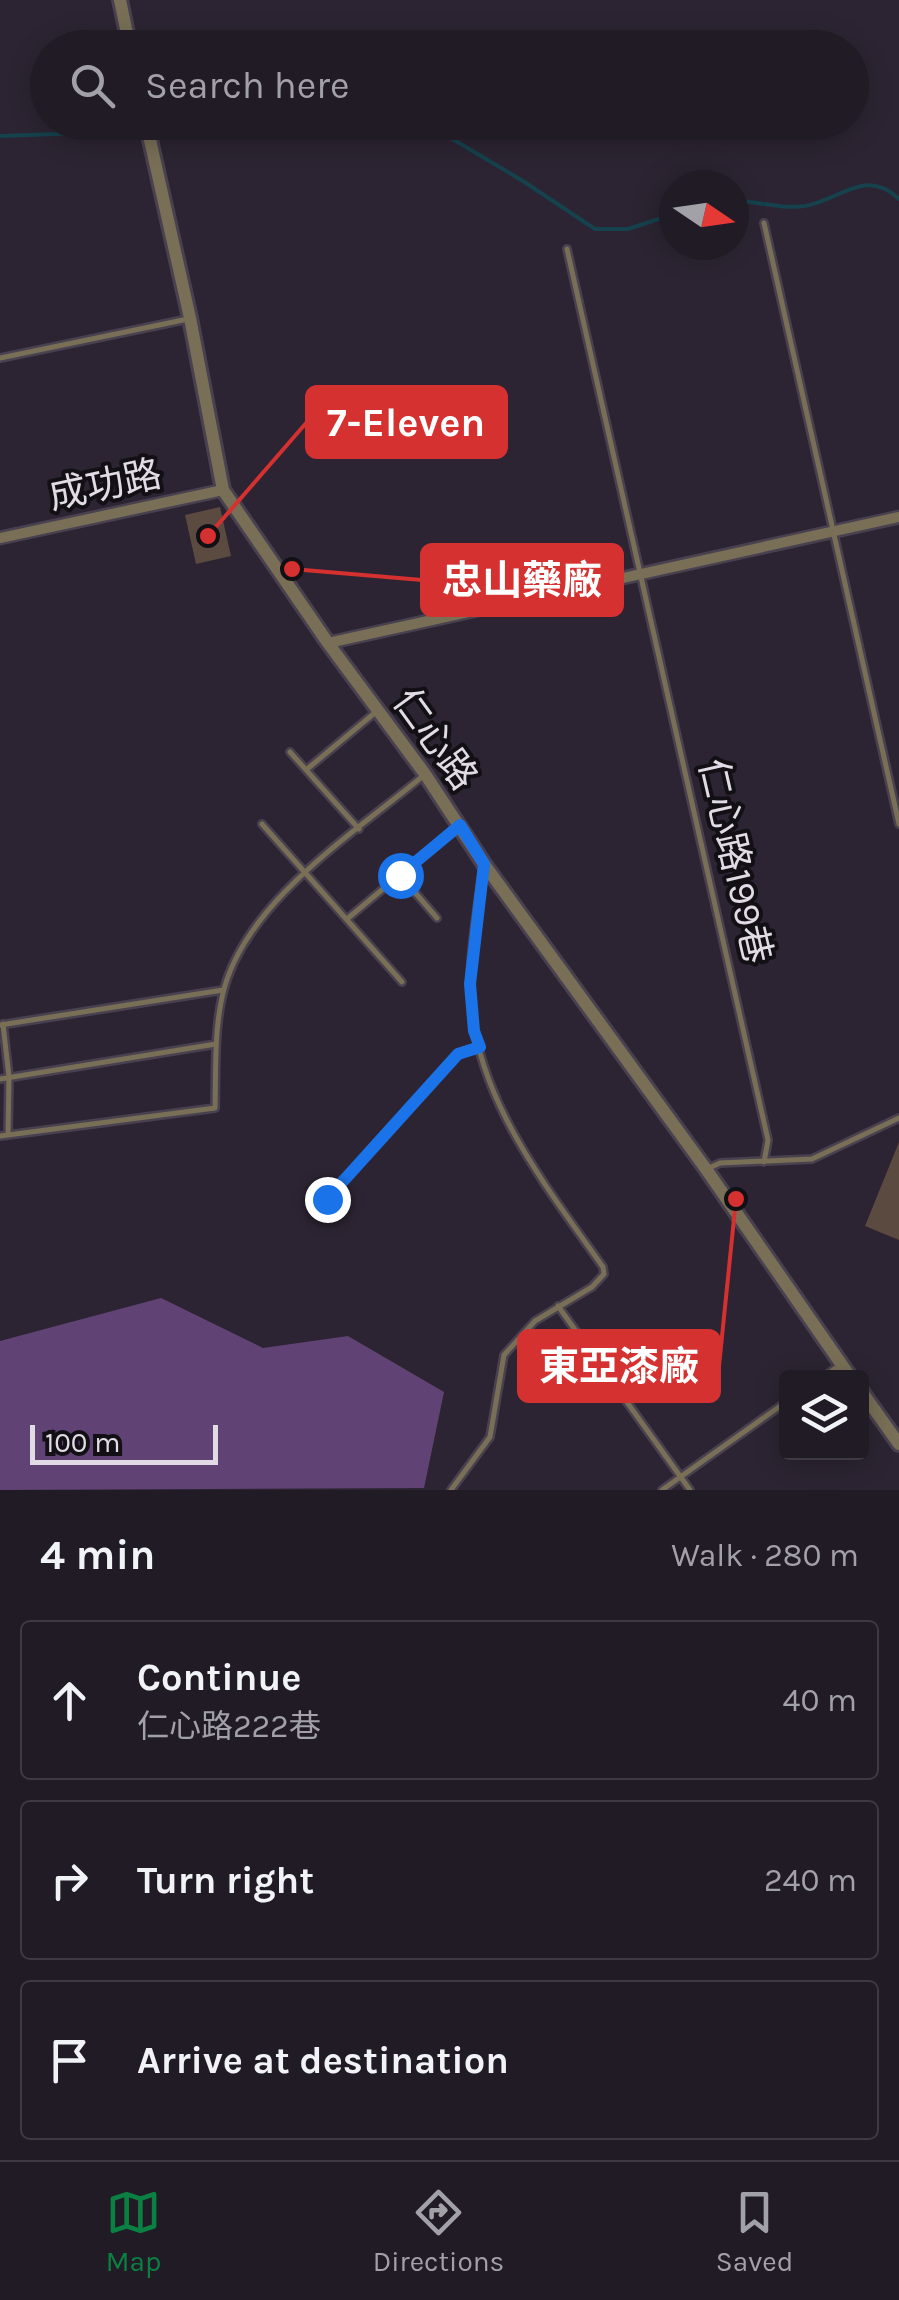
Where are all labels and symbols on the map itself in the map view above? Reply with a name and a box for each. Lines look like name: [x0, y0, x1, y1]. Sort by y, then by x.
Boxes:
north arrow: [659, 170, 749, 260]
callout: 7-Eleven: [307, 387, 506, 457]
text: 7-Eleven: [327, 399, 485, 446]
street label: 成功路: [45, 451, 165, 519]
callout: 忠山藥廠: [422, 545, 622, 615]
text: 忠山藥廠: [442, 557, 602, 604]
street label: 仁心路: [383, 680, 487, 798]
street label: 仁心路199巷: [690, 754, 780, 968]
route start: [378, 853, 424, 899]
route end: [305, 1177, 351, 1223]
callout: 東亞漆廠: [519, 1331, 719, 1401]
text: 東亞漆廠: [539, 1343, 699, 1390]
scale bar: [30, 1420, 218, 1464]

